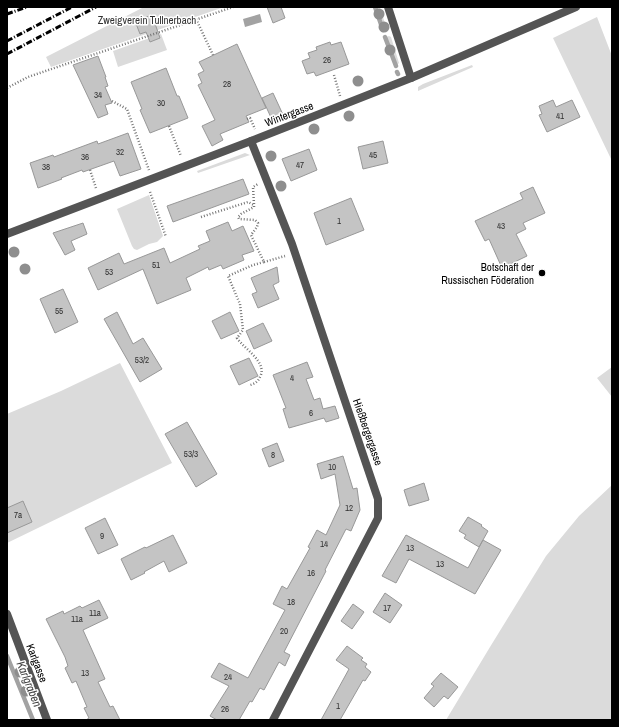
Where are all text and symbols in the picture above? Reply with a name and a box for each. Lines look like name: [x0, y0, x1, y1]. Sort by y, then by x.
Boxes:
park label: Zweigverein Tullnerbach: [98, 13, 196, 27]
house number: 26: [323, 54, 331, 66]
house number: 28: [223, 78, 231, 90]
house number: 34: [94, 89, 102, 101]
house number: 30: [157, 97, 165, 109]
street label: Wintergasse: [263, 98, 315, 130]
house number: 41: [556, 110, 564, 122]
house number: 32: [116, 146, 124, 158]
house number: 45: [369, 149, 377, 161]
house number: 36: [81, 151, 89, 163]
house number: 47: [296, 159, 304, 171]
house number: 38: [42, 161, 50, 173]
house number: 1: [337, 215, 341, 227]
house number: 43: [497, 220, 505, 232]
house number: 51: [152, 259, 160, 271]
place label: Botschaft der Russischen Föderation: [441, 260, 534, 287]
house number: 53: [105, 266, 113, 278]
marker: Botschaft der Russischen Föderation: [537, 268, 547, 278]
house number: 55: [55, 305, 63, 317]
house number: 53/2: [135, 354, 149, 366]
house number: 4: [290, 372, 294, 384]
street label: Hießbergergasse: [350, 397, 386, 467]
house number: 6: [309, 407, 313, 419]
house number: 53/3: [184, 448, 198, 460]
house number: 8: [271, 449, 275, 461]
house number: 10: [328, 461, 336, 473]
house number: 12: [345, 502, 353, 514]
house number: 7a: [14, 509, 22, 521]
house number: 9: [100, 530, 104, 542]
house number: 14: [320, 538, 328, 550]
house number: 13: [406, 542, 414, 554]
house number: 13: [436, 558, 444, 570]
house number: 16: [307, 567, 315, 579]
house number: 18: [287, 596, 295, 608]
house number: 17: [383, 602, 391, 614]
house number: 11a: [89, 607, 101, 619]
house number: 11a: [71, 613, 83, 625]
house number: 20: [280, 625, 288, 637]
street label: Karlgasse: [23, 642, 51, 684]
water label: Karlgraben: [13, 659, 45, 709]
house number: 13: [81, 667, 89, 679]
house number: 24: [224, 671, 232, 683]
house number: 1: [336, 700, 340, 712]
house number: 26: [221, 703, 229, 715]

